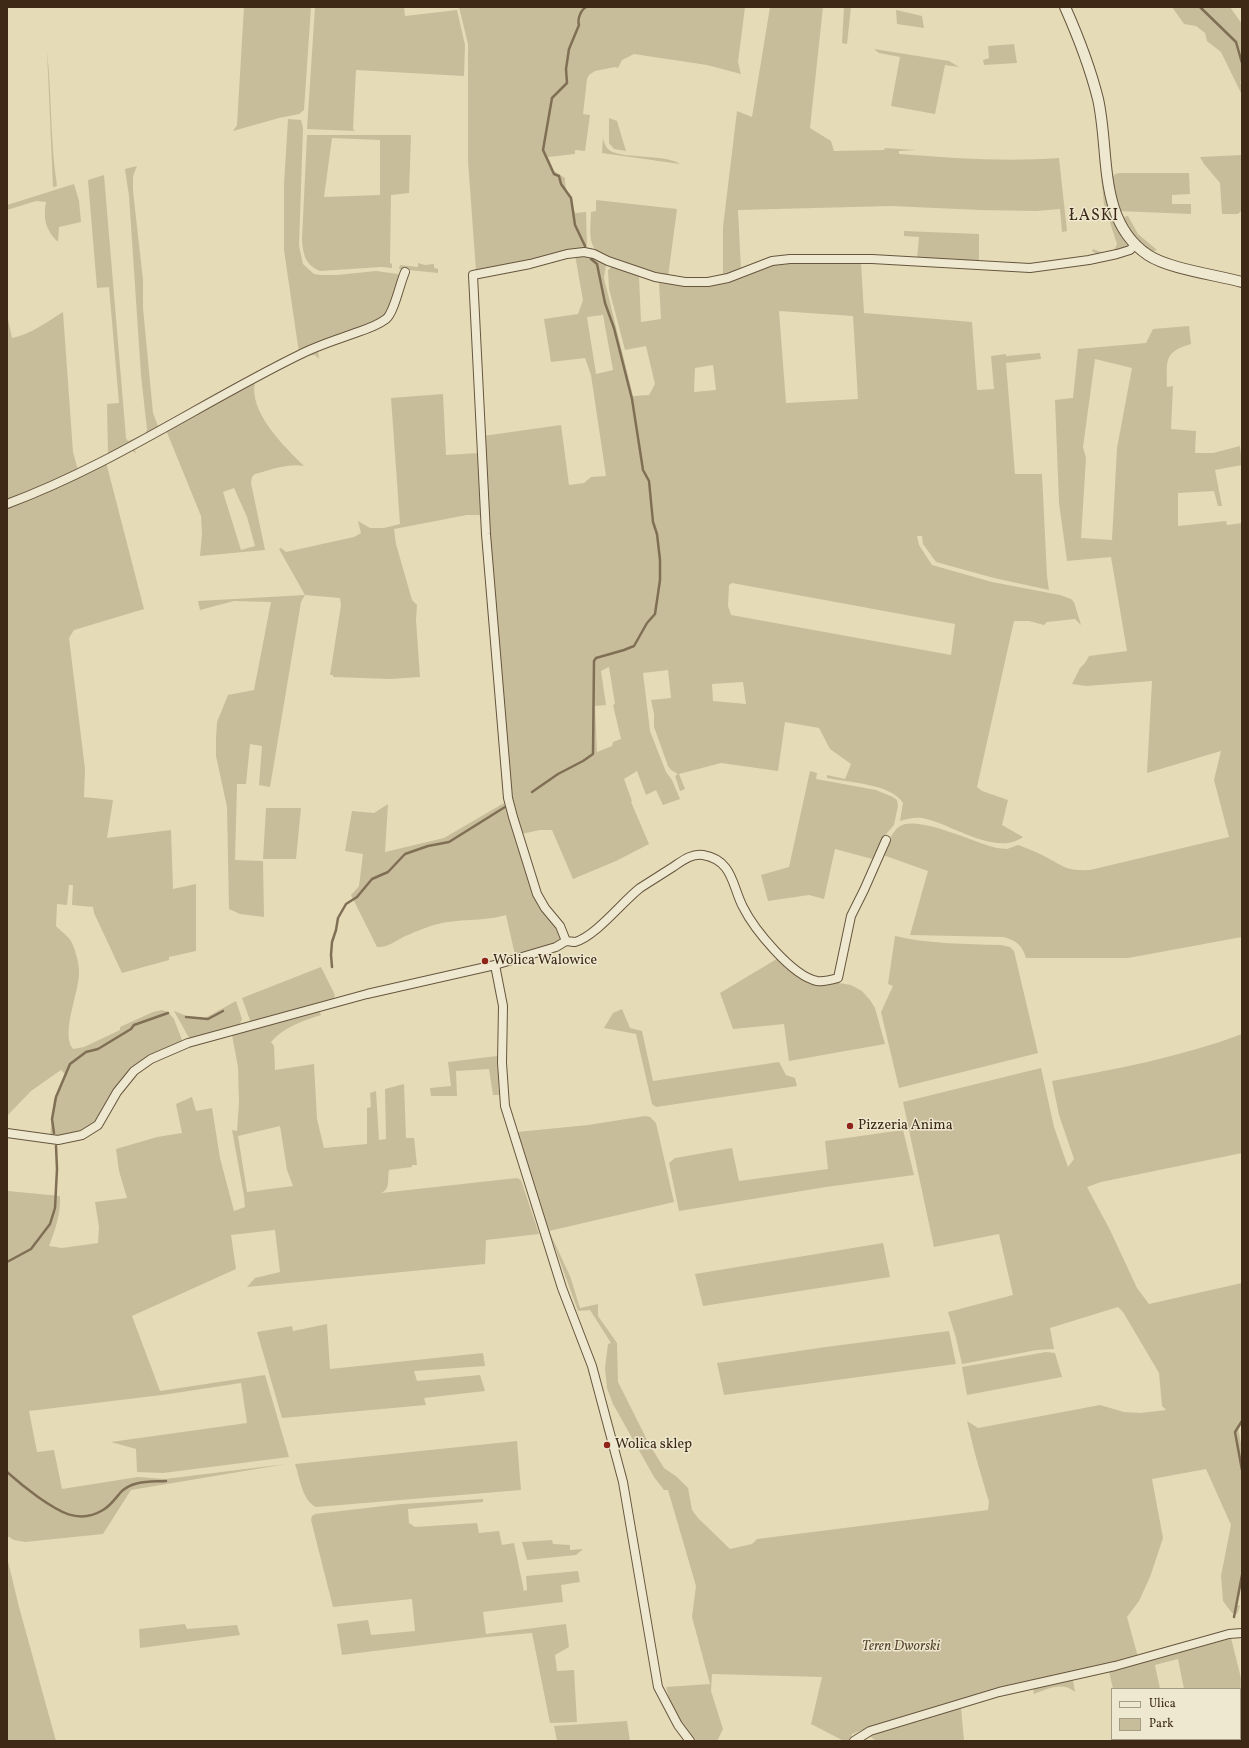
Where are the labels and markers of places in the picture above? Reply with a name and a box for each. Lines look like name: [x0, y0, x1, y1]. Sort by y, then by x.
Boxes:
place label: Wolica Walowice: [493, 953, 597, 969]
marker: Wolica Walowice: [480, 956, 490, 966]
place label: Pizzeria Anima: [858, 1118, 953, 1134]
marker: Pizzeria Anima: [845, 1121, 855, 1131]
place label: Wolica sklep: [615, 1437, 692, 1453]
marker: Wolica sklep: [602, 1440, 612, 1450]

